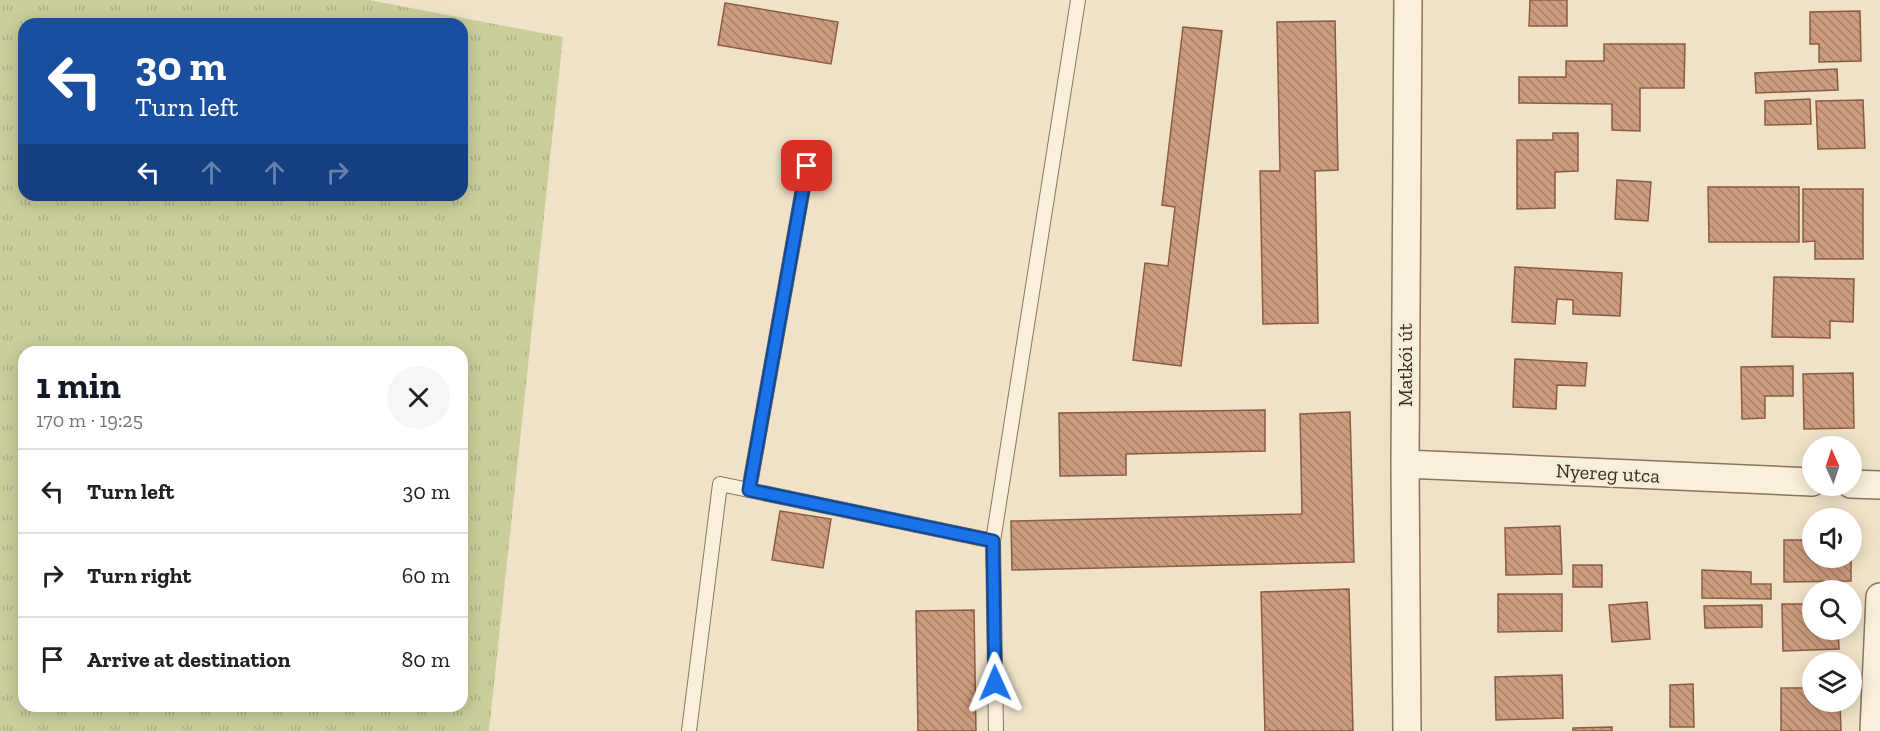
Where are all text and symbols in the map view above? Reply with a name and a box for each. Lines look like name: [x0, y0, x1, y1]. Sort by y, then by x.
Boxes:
text: 30 m: [135, 40, 226, 91]
icon: left: [36, 42, 114, 120]
text: Turn left: [135, 91, 238, 123]
pin: [781, 140, 832, 191]
icon: arrive: [790, 149, 823, 182]
icon: left: [132, 156, 165, 189]
icon: ahead: [195, 156, 228, 189]
icon: ahead: [258, 156, 291, 189]
icon: right: [321, 156, 354, 189]
street label: Matkói út: [1393, 323, 1417, 407]
text: 1 min: [36, 364, 121, 407]
button: close: [387, 366, 450, 429]
text: 170 m · 19:25: [36, 408, 143, 432]
north arrow: [1802, 436, 1862, 496]
map controls: [1802, 436, 1862, 712]
street label: Nyereg utca: [1555, 458, 1661, 488]
icon: left: [36, 475, 69, 508]
text: Turn left: [87, 478, 174, 505]
text: 30 m: [403, 478, 450, 505]
button: sound: [1802, 508, 1862, 568]
icon: right: [36, 559, 69, 592]
text: Turn right: [87, 562, 191, 589]
text: 60 m: [402, 562, 450, 589]
button: search: [1802, 580, 1862, 640]
icon: arrive: [36, 643, 69, 676]
text: Arrive at destination: [87, 646, 290, 673]
text: 80 m: [402, 646, 450, 673]
position arrow: [963, 651, 1027, 715]
button: layers: [1802, 652, 1862, 712]

